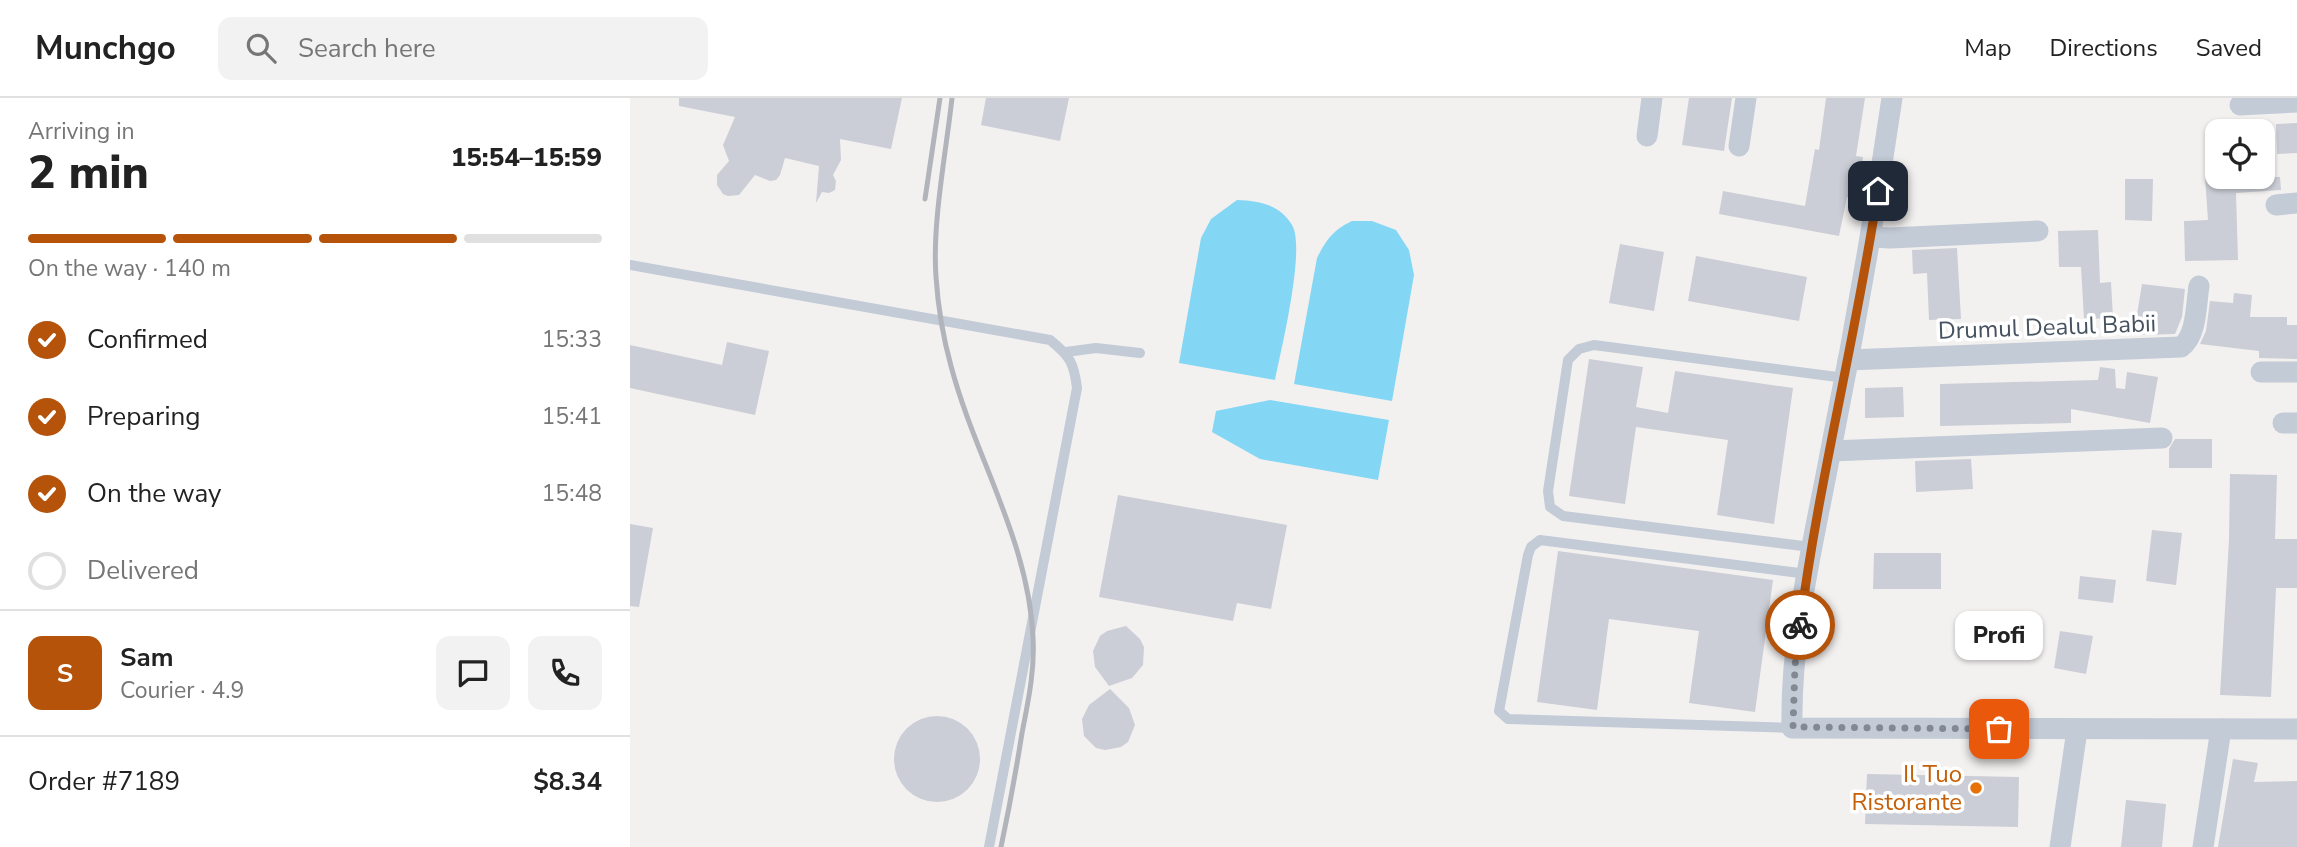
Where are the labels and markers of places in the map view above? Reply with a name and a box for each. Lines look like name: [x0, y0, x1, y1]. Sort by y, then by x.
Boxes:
pin: [1848, 161, 1908, 221]
callout: Profi: [1955, 610, 2043, 659]
pin: [1969, 699, 2029, 759]
place label: Il Tuo Ristorante: [1851, 758, 1962, 818]
marker: Il Tuo Ristorante: [1968, 780, 1984, 796]

